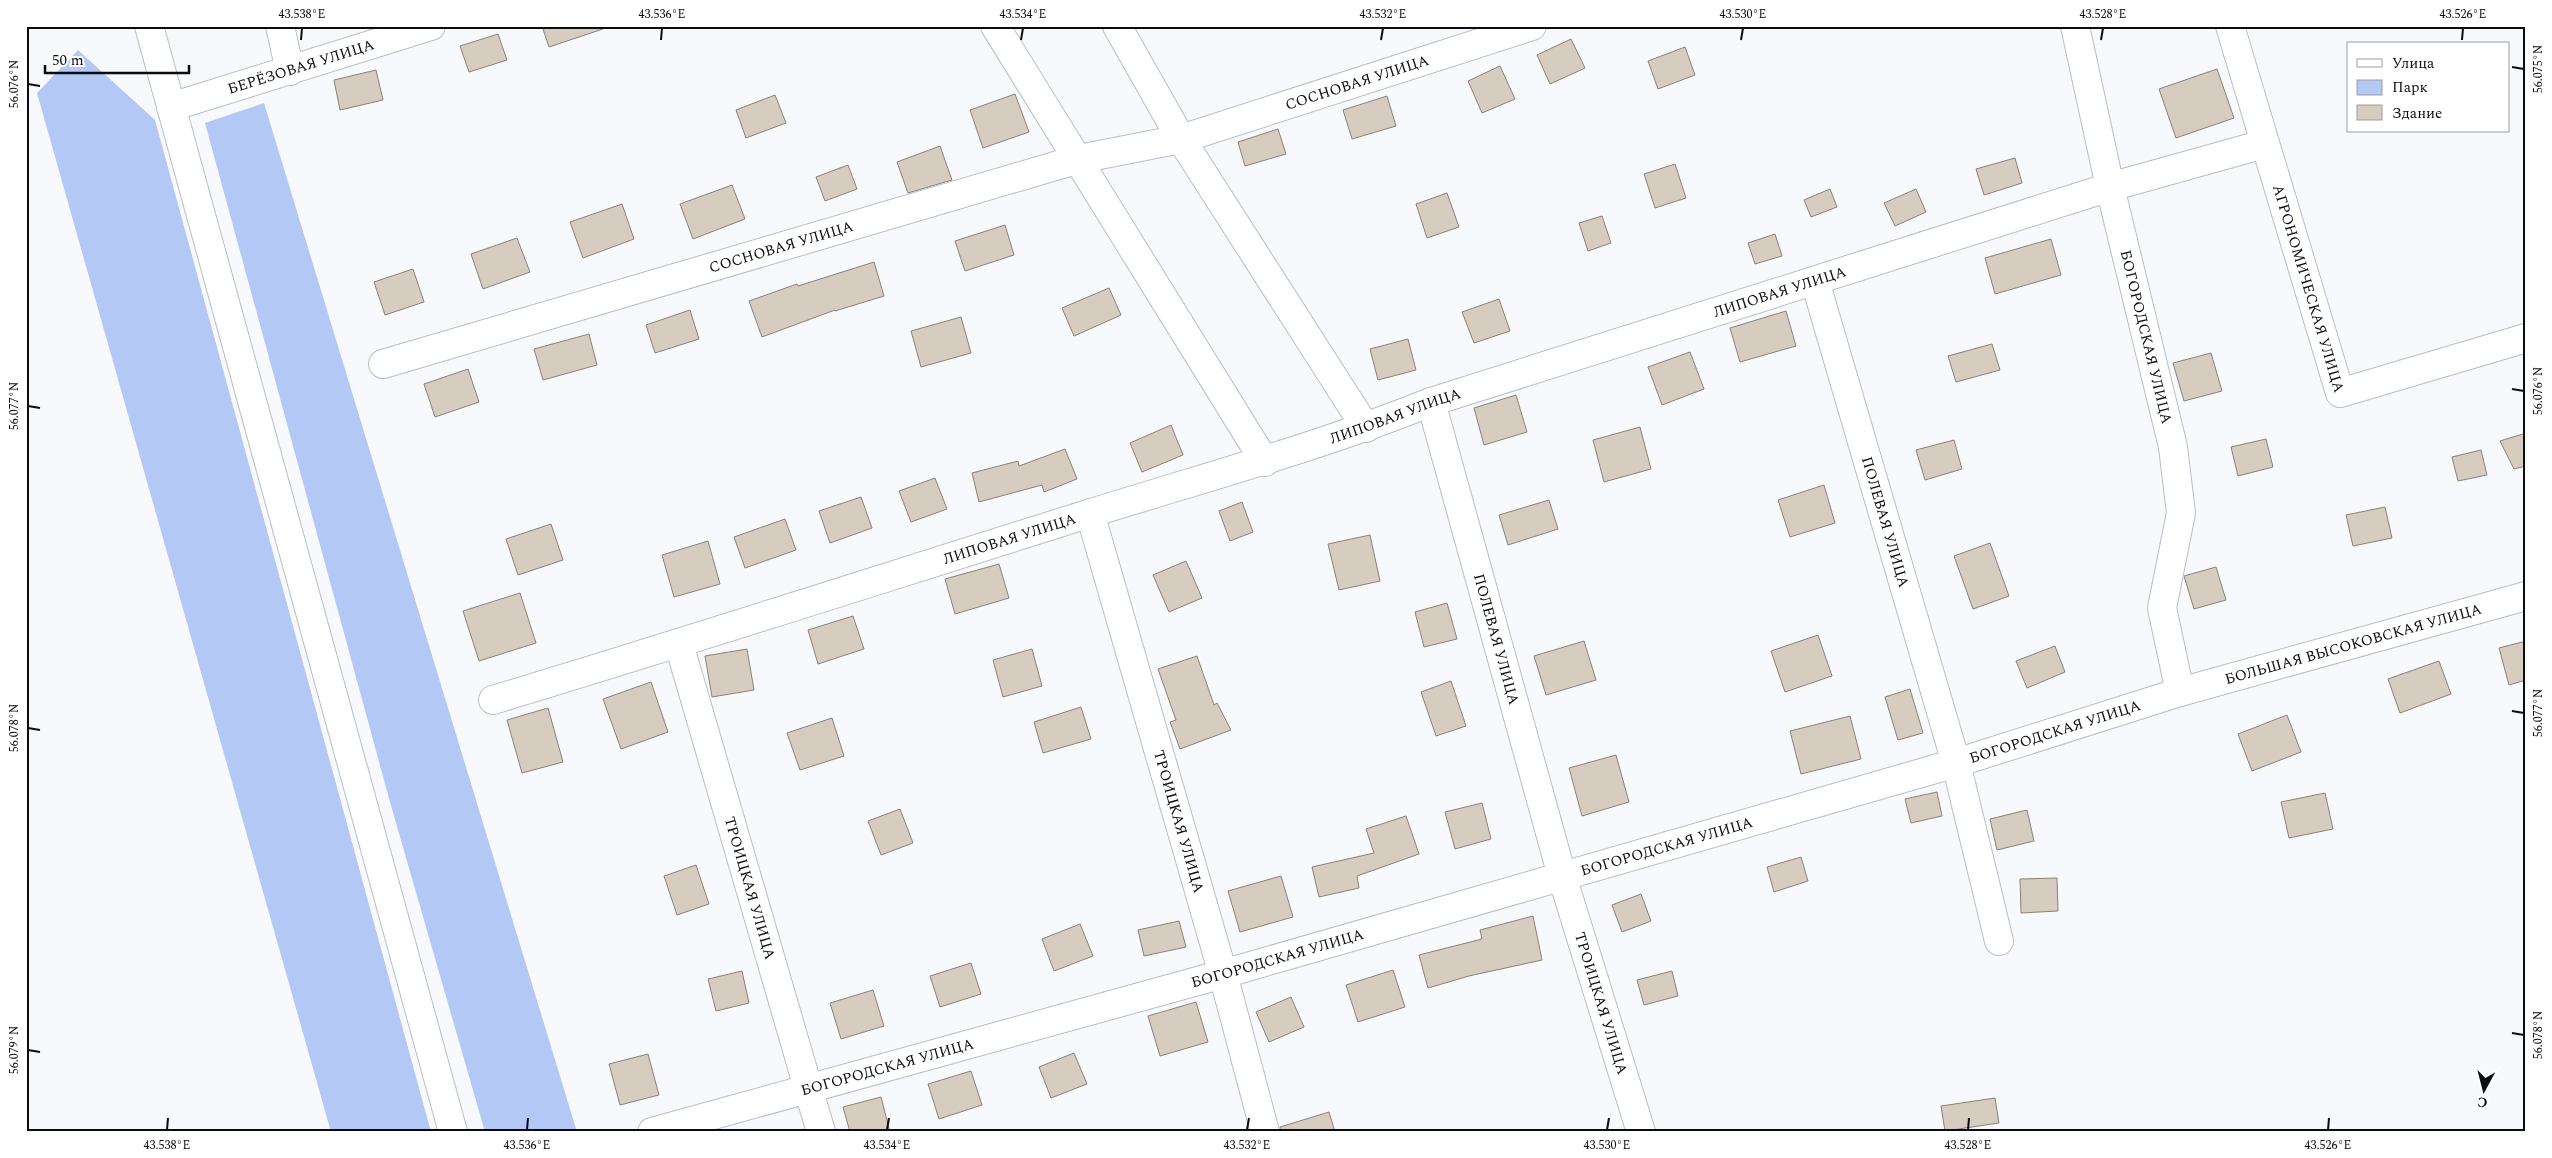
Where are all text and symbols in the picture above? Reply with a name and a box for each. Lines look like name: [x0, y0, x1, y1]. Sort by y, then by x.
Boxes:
text: 43.538°E: [279, 5, 325, 24]
text: 43.536°E: [639, 5, 685, 24]
text: 43.534°E: [1000, 5, 1046, 24]
text: 43.532°E: [1360, 5, 1406, 24]
text: 43.530°E: [1720, 5, 1766, 24]
text: 43.528°E: [2080, 5, 2126, 24]
text: 43.526°E: [2440, 5, 2486, 24]
street label: БЕРЁЗОВАЯ УЛИЦА: [225, 33, 377, 100]
scale bar: [45, 42, 189, 74]
legend: [2347, 42, 2510, 132]
text: 56.075°N: [2529, 45, 2548, 93]
text: 50 m: [52, 49, 84, 72]
street label: СОСНОВАЯ УЛИЦА: [1282, 49, 1432, 116]
text: Улица: [2392, 52, 2435, 75]
text: 56.076°N: [5, 60, 24, 108]
text: Парк: [2392, 76, 2428, 99]
text: Здание: [2392, 102, 2442, 125]
street label: АГРОНОМИЧЕСКАЯ УЛИЦА: [2267, 181, 2351, 395]
street label: СОСНОВАЯ УЛИЦА: [706, 215, 856, 279]
street label: БОГОРОДСКАЯ УЛИЦА: [2114, 247, 2179, 426]
street label: ЛИПОВАЯ УЛИЦА: [1710, 260, 1849, 323]
text: 56.076°N: [2529, 367, 2548, 415]
text: 56.077°N: [5, 382, 24, 430]
street label: ЛИПОВАЯ УЛИЦА: [1326, 382, 1464, 450]
street label: ПОЛЕВАЯ УЛИЦА: [1855, 454, 1916, 590]
street label: ЛИПОВАЯ УЛИЦА: [940, 507, 1079, 570]
street label: ПОЛЕВАЯ УЛИЦА: [1467, 571, 1526, 707]
street label: БОЛЬШАЯ ВЫСОКОВСКАЯ УЛИЦА: [2222, 597, 2484, 691]
text: 56.077°N: [2529, 689, 2548, 737]
street label: БОГОРОДСКАЯ УЛИЦА: [1966, 694, 2143, 770]
text: 56.078°N: [5, 704, 24, 752]
street label: ТРОИЦКАЯ УЛИЦА: [1147, 747, 1211, 896]
street label: БОГОРОДСКАЯ УЛИЦА: [1578, 811, 1755, 882]
street label: ТРОИЦКАЯ УЛИЦА: [718, 814, 782, 962]
street label: БОГОРОДСКАЯ УЛИЦА: [1188, 923, 1366, 994]
street label: ТРОИЦКАЯ УЛИЦА: [1568, 929, 1634, 1077]
text: 56.078°N: [2529, 1011, 2548, 1059]
text: 56.079°N: [5, 1026, 24, 1074]
street label: БОГОРОДСКАЯ УЛИЦА: [798, 1032, 976, 1102]
north arrow: [2460, 1066, 2510, 1116]
text: С: [2476, 1091, 2489, 1113]
text: 43.538°E: [144, 1136, 190, 1155]
text: 43.536°E: [504, 1136, 550, 1155]
text: 43.534°E: [864, 1136, 910, 1155]
text: 43.532°E: [1224, 1136, 1270, 1155]
text: 43.530°E: [1584, 1136, 1630, 1155]
text: 43.528°E: [1945, 1136, 1991, 1155]
text: 43.526°E: [2305, 1136, 2351, 1155]

